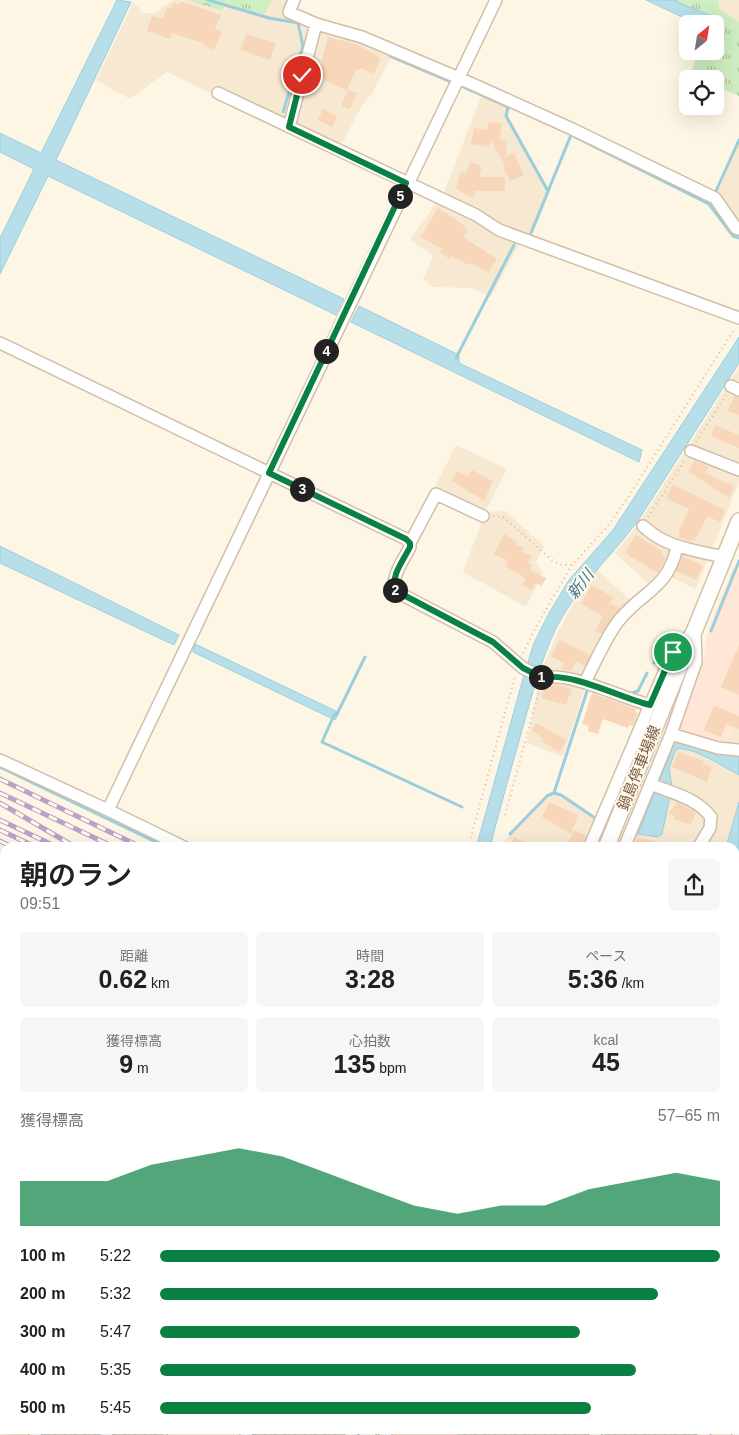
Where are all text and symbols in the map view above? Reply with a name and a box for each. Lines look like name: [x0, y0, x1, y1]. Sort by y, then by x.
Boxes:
north arrow: [679, 15, 724, 60]
map controls: [679, 15, 724, 115]
pin: [281, 54, 323, 96]
icon: check: [288, 61, 316, 89]
button: locate: [679, 70, 724, 115]
pin: 5: [388, 184, 412, 208]
text: 5: [397, 188, 404, 204]
pin: 4: [314, 338, 338, 364]
text: 4: [323, 343, 330, 359]
pin: 3: [290, 476, 314, 502]
text: 3: [299, 481, 306, 497]
water label: 新川: [564, 565, 598, 602]
pin: 2: [382, 578, 408, 602]
text: 2: [392, 582, 399, 598]
pin: [652, 631, 694, 673]
icon: arrive: [659, 638, 687, 666]
pin: 1: [528, 664, 554, 690]
text: 1: [538, 669, 545, 685]
street label: 鍋島停車場線: [614, 723, 663, 813]
button: share: [668, 859, 720, 911]
text: 朝のラン: [20, 860, 132, 891]
text: 09:51: [20, 895, 60, 912]
text: 距離: [120, 948, 148, 964]
text: 時間: [356, 948, 384, 964]
text: ペース: [585, 948, 627, 964]
text: 0.62: [98, 965, 147, 993]
text: 3:28: [345, 965, 395, 993]
text: 5:36: [568, 965, 618, 993]
text: km: [147, 975, 170, 991]
text: /km: [618, 975, 644, 991]
text: kcal: [594, 1032, 618, 1048]
text: 獲得標高: [106, 1033, 162, 1049]
text: 心拍数: [349, 1033, 391, 1049]
text: 45: [592, 1048, 620, 1076]
text: 9: [119, 1050, 133, 1078]
text: 135: [334, 1050, 375, 1078]
text: m: [133, 1060, 149, 1076]
text: bpm: [375, 1060, 406, 1076]
text: 57–65 m: [658, 1107, 720, 1124]
text: 獲得標高: [20, 1112, 84, 1129]
text: 100 m: [20, 1247, 65, 1264]
text: 5:22: [100, 1247, 131, 1264]
text: 200 m: [20, 1285, 65, 1302]
text: 5:32: [100, 1285, 131, 1302]
text: 300 m: [20, 1323, 65, 1340]
text: 5:47: [100, 1323, 131, 1340]
text: 400 m: [20, 1361, 65, 1378]
text: 5:35: [100, 1361, 131, 1378]
text: 500 m: [20, 1399, 65, 1416]
text: 5:45: [100, 1399, 131, 1416]

